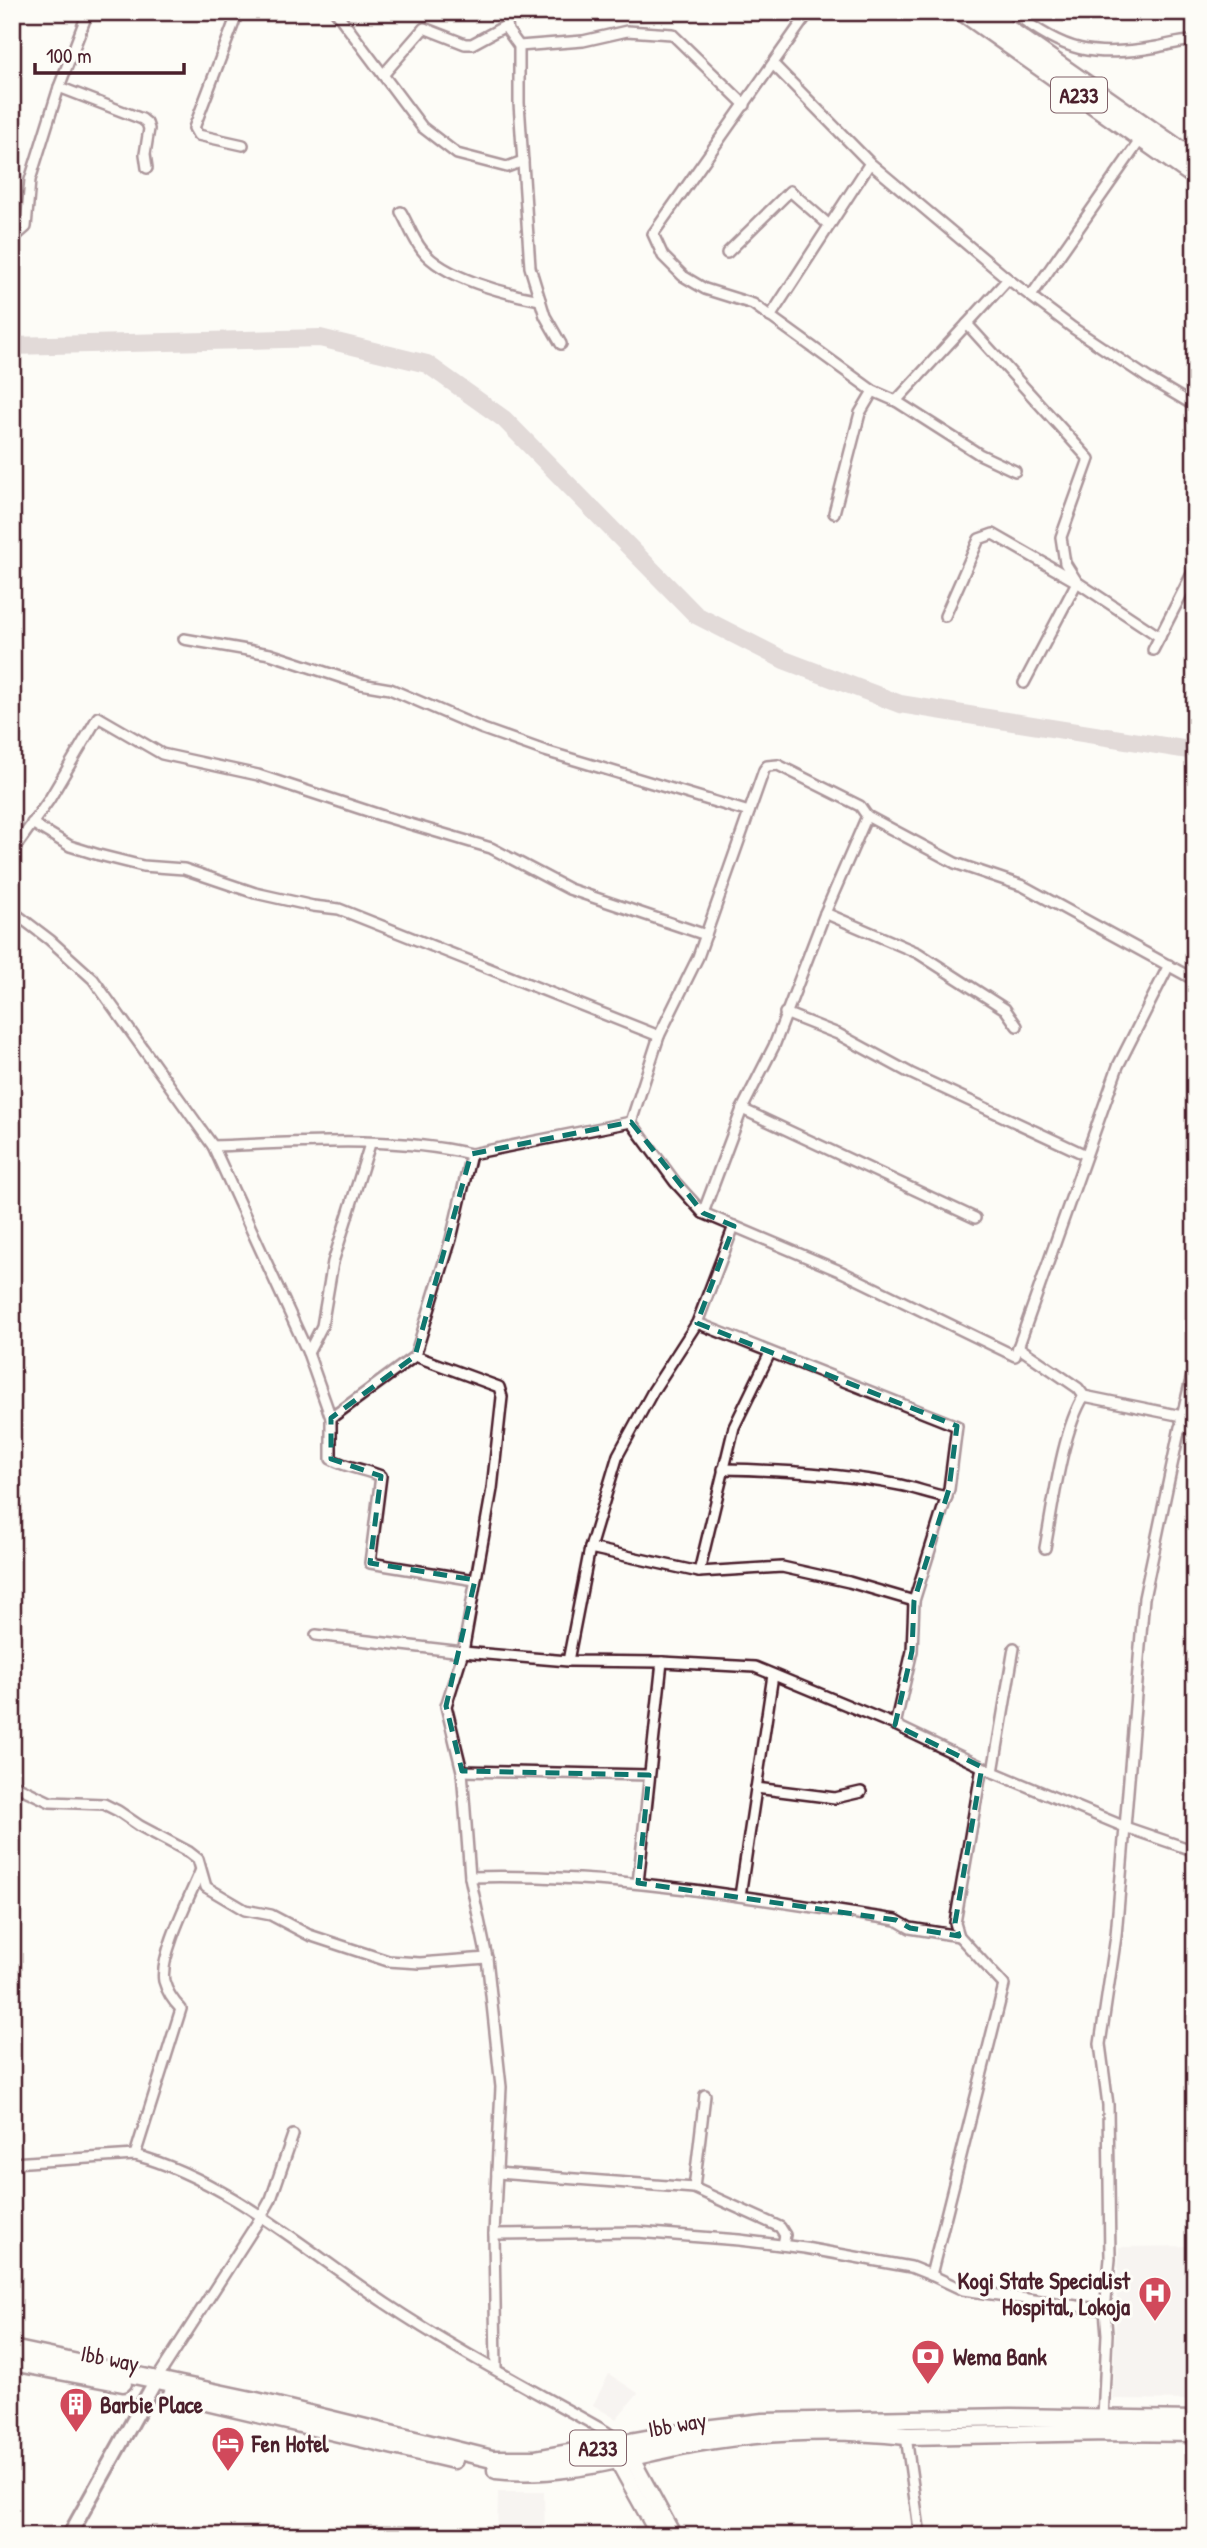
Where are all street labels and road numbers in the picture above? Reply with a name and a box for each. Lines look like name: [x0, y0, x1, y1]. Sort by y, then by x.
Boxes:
road number: A233: [1051, 78, 1107, 112]
street label: Ibb way: [78, 2337, 142, 2379]
street label: Ibb way: [645, 2404, 709, 2444]
road number: A233: [570, 2430, 626, 2466]

